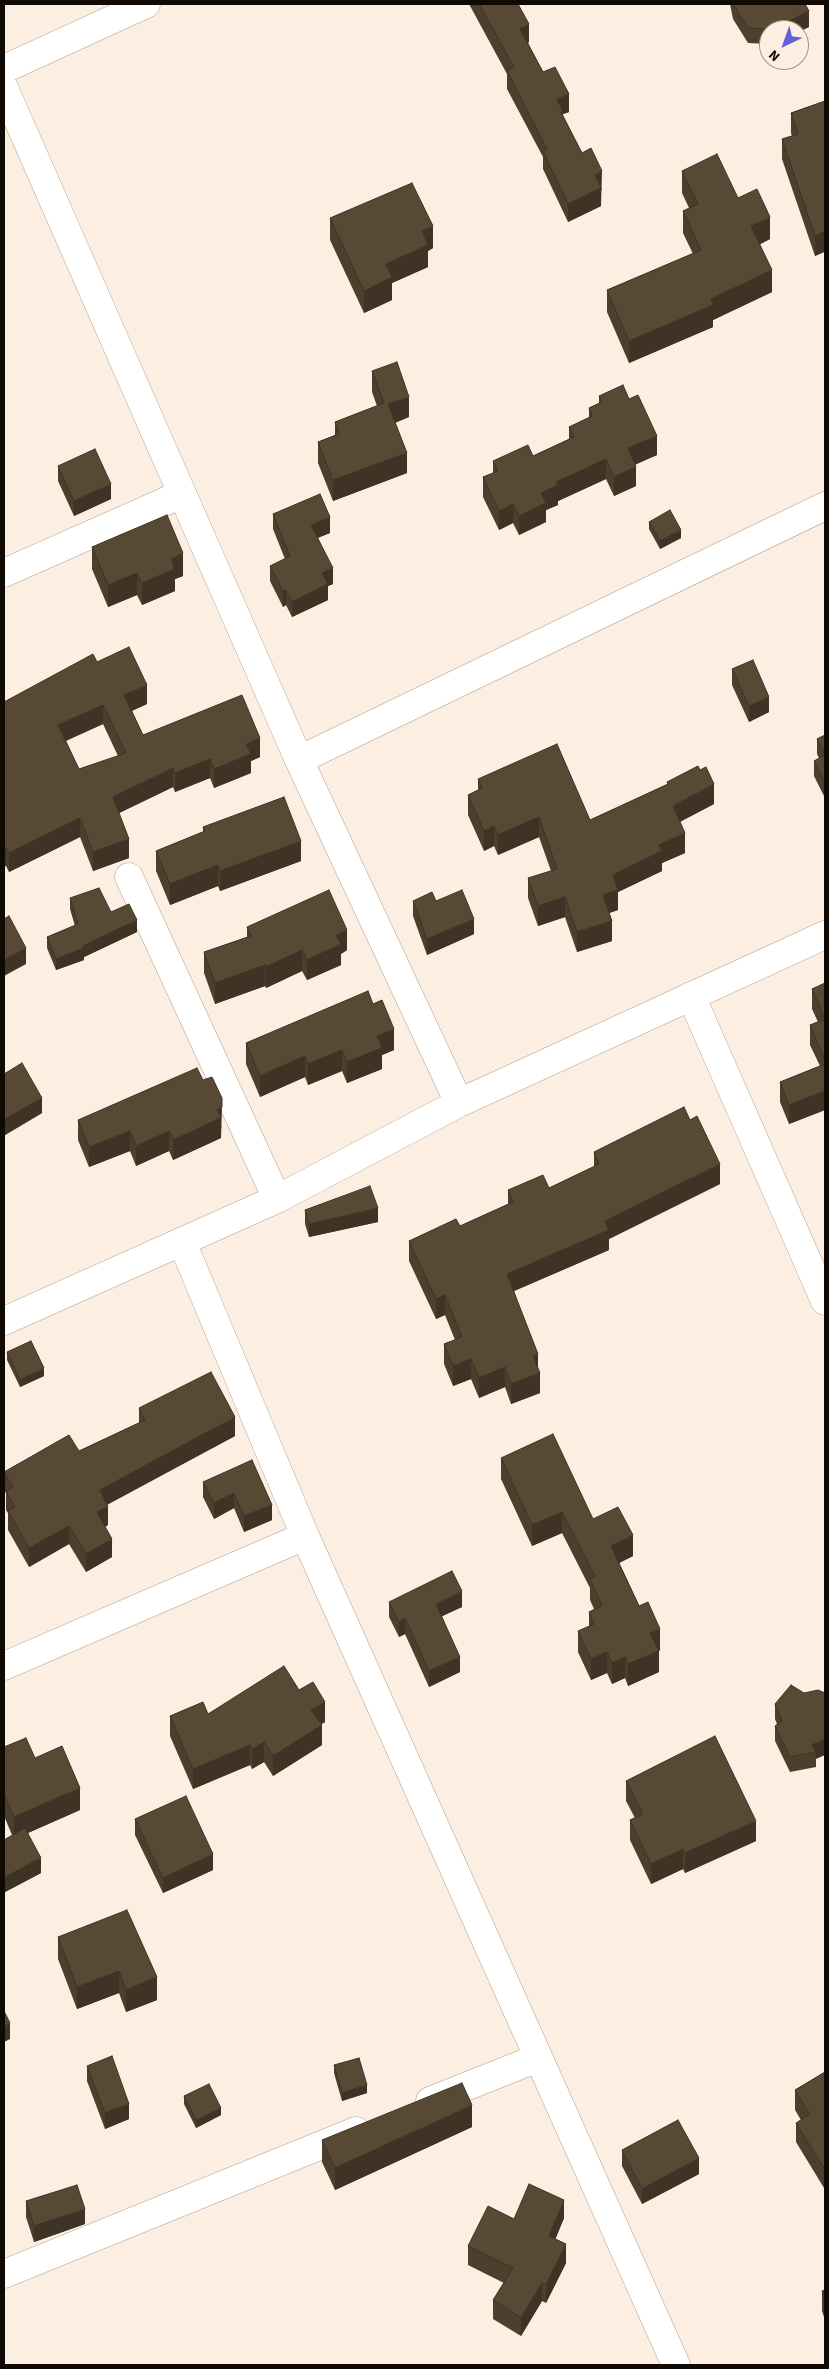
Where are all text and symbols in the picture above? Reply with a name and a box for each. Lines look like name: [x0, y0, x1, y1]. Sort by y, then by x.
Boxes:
north arrow: [759, 20, 809, 70]
text: N: [764, 45, 785, 66]

